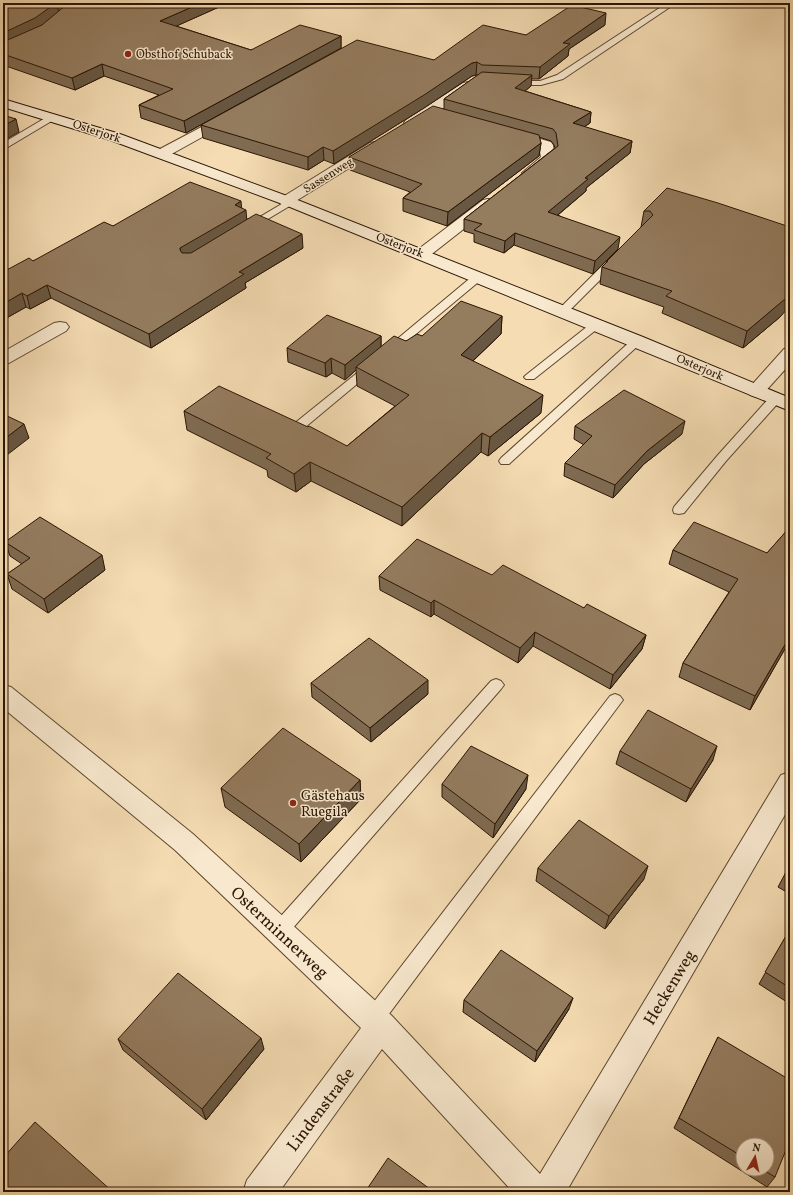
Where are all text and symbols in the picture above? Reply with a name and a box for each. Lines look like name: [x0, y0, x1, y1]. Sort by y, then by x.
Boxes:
place label: Obsthof Schuback: [136, 47, 232, 63]
marker: Obsthof Schuback: [123, 49, 133, 59]
street label: Osterjork: [70, 117, 123, 147]
street label: Sassenweg: [300, 154, 357, 198]
street label: Osterjork: [373, 229, 426, 263]
street label: Osterjork: [673, 351, 726, 385]
place label: Gästehaus Ruegila: [301, 787, 365, 822]
marker: Gästehaus Ruegila: [288, 798, 298, 808]
street label: Osterminnerweg: [225, 882, 333, 984]
street label: Heckenweg: [639, 946, 702, 1030]
street label: Lindenstraße: [282, 1063, 360, 1157]
north arrow: [735, 1137, 775, 1177]
text: N: [751, 1141, 761, 1157]

